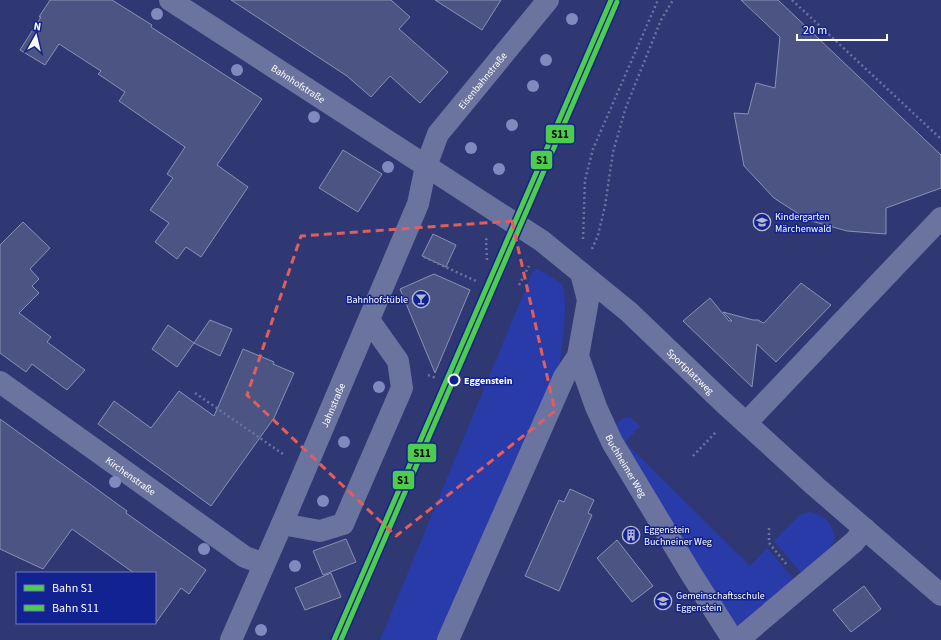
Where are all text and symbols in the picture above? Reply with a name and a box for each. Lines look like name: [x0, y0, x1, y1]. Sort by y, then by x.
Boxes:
north arrow: [16, 16, 56, 56]
scale bar: [797, 16, 887, 42]
text: N: [33, 19, 42, 35]
text: 20 m: [803, 22, 827, 39]
street label: Eisenbahnstraße: [455, 49, 511, 112]
street label: Bahnhofstraße: [268, 61, 328, 107]
line badge: S11: [545, 124, 575, 144]
text: S11: [551, 127, 569, 142]
line badge: S1: [530, 150, 553, 170]
text: S1: [536, 153, 548, 168]
place label: Kindergarten Märchenwald: [775, 210, 831, 236]
school or university icon: Kindergarten Märchenwald: [752, 212, 772, 232]
bar icon: Bahnhofstüble: [411, 289, 431, 309]
place label: Bahnhofstüble: [347, 293, 408, 307]
street label: Sportplatzweg: [663, 346, 717, 398]
marker: Eggenstein: [447, 373, 461, 387]
place label: Eggenstein: [464, 374, 513, 388]
street label: Jahnstraße: [318, 381, 349, 430]
street label: Buchheimer Weg: [602, 432, 650, 500]
line badge: S11: [407, 443, 437, 463]
text: S11: [413, 446, 431, 461]
street label: Kirchenstraße: [103, 454, 158, 499]
line badge: S1: [392, 470, 415, 490]
text: S1: [397, 473, 409, 488]
place label: Eggenstein Buchneiner Weg: [644, 523, 712, 549]
building icon: Eggenstein Buchneiner Weg: [621, 525, 641, 545]
legend: [16, 572, 156, 624]
text: Bahn S1: [52, 580, 93, 597]
place label: Gemeinschaftsschule Eggenstein: [676, 589, 765, 615]
school or university icon: Gemeinschaftsschule Eggenstein: [653, 591, 673, 611]
text: Bahn S11: [52, 600, 99, 617]

